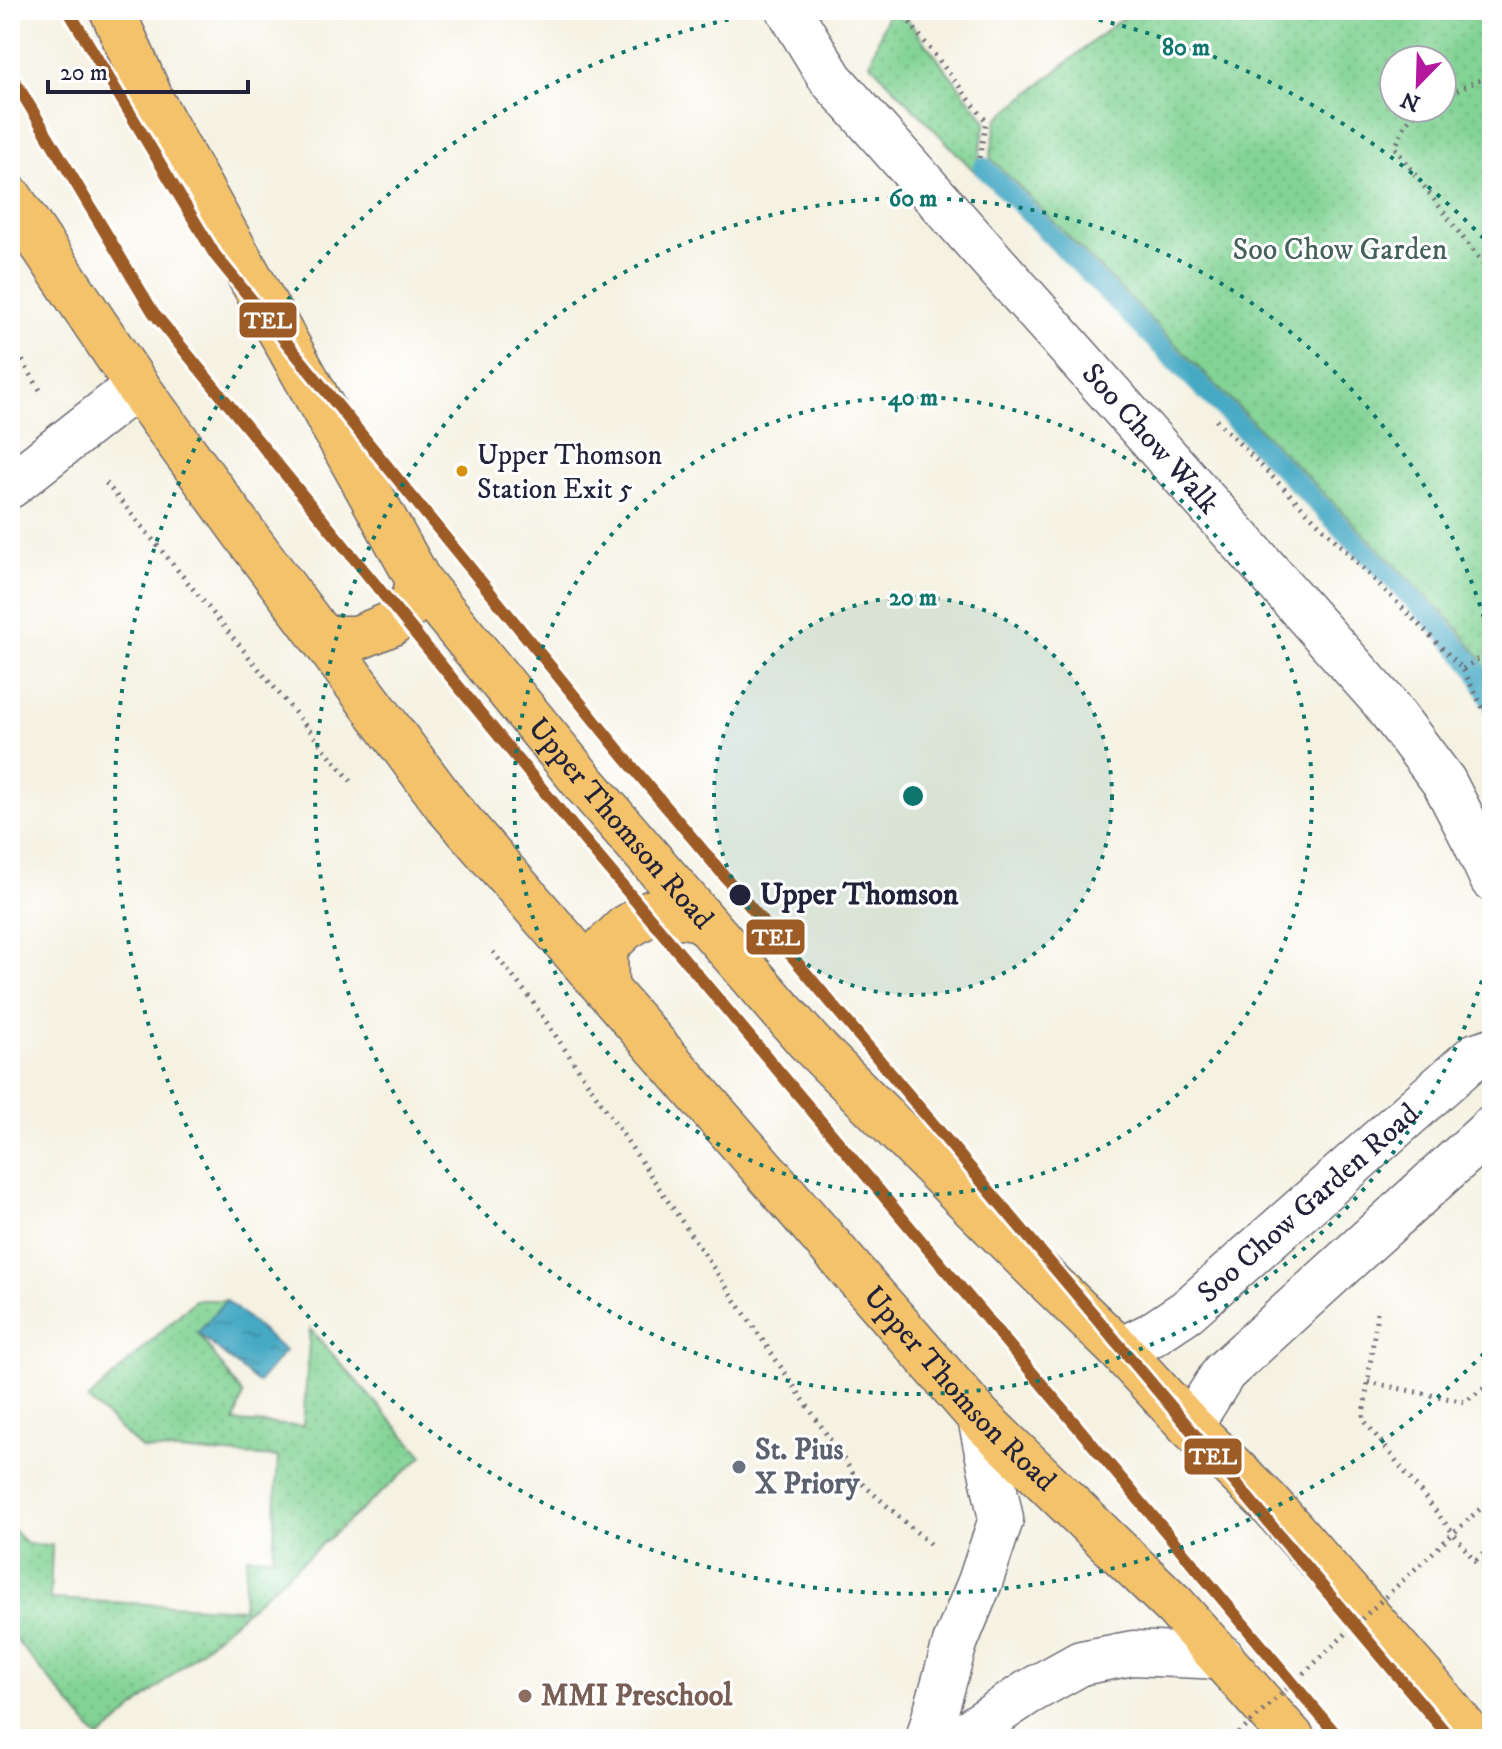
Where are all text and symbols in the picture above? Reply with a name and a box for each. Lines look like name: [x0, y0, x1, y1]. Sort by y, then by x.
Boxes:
text: 80 m: [1162, 33, 1210, 63]
scale bar: [48, 44, 248, 94]
north arrow: [1378, 44, 1458, 124]
text: 20 m: [60, 58, 108, 88]
text: N: [1397, 85, 1424, 117]
text: 60 m: [889, 184, 937, 214]
park label: Soo Chow Garden: [1233, 232, 1448, 269]
line badge: TEL: [238, 301, 298, 339]
text: TEL: [243, 308, 292, 335]
street label: Soo Chow Walk: [1074, 356, 1227, 522]
text: 40 m: [888, 383, 938, 413]
place label: Upper Thomson Station Exit 5: [477, 438, 663, 507]
marker: Upper Thomson Station Exit 5: [454, 463, 470, 479]
text: 20 m: [889, 583, 937, 613]
street label: Upper Thomson Road: [520, 710, 721, 937]
centre of rings: [899, 782, 927, 810]
place label: Upper Thomson: [760, 877, 959, 914]
marker: Upper Thomson: [727, 882, 753, 908]
line badge: TEL: [745, 918, 806, 956]
text: TEL: [751, 925, 800, 952]
street label: Soo Chow Garden Road: [1190, 1096, 1427, 1311]
street label: Upper Thomson Road: [855, 1279, 1064, 1500]
place label: St. Pius X Priory: [755, 1432, 860, 1503]
line badge: TEL: [1183, 1437, 1243, 1476]
text: TEL: [1188, 1444, 1237, 1471]
marker: St. Pius X Priory: [730, 1458, 748, 1476]
place label: MMI Preschool: [541, 1678, 733, 1715]
marker: MMI Preschool: [516, 1687, 534, 1705]

